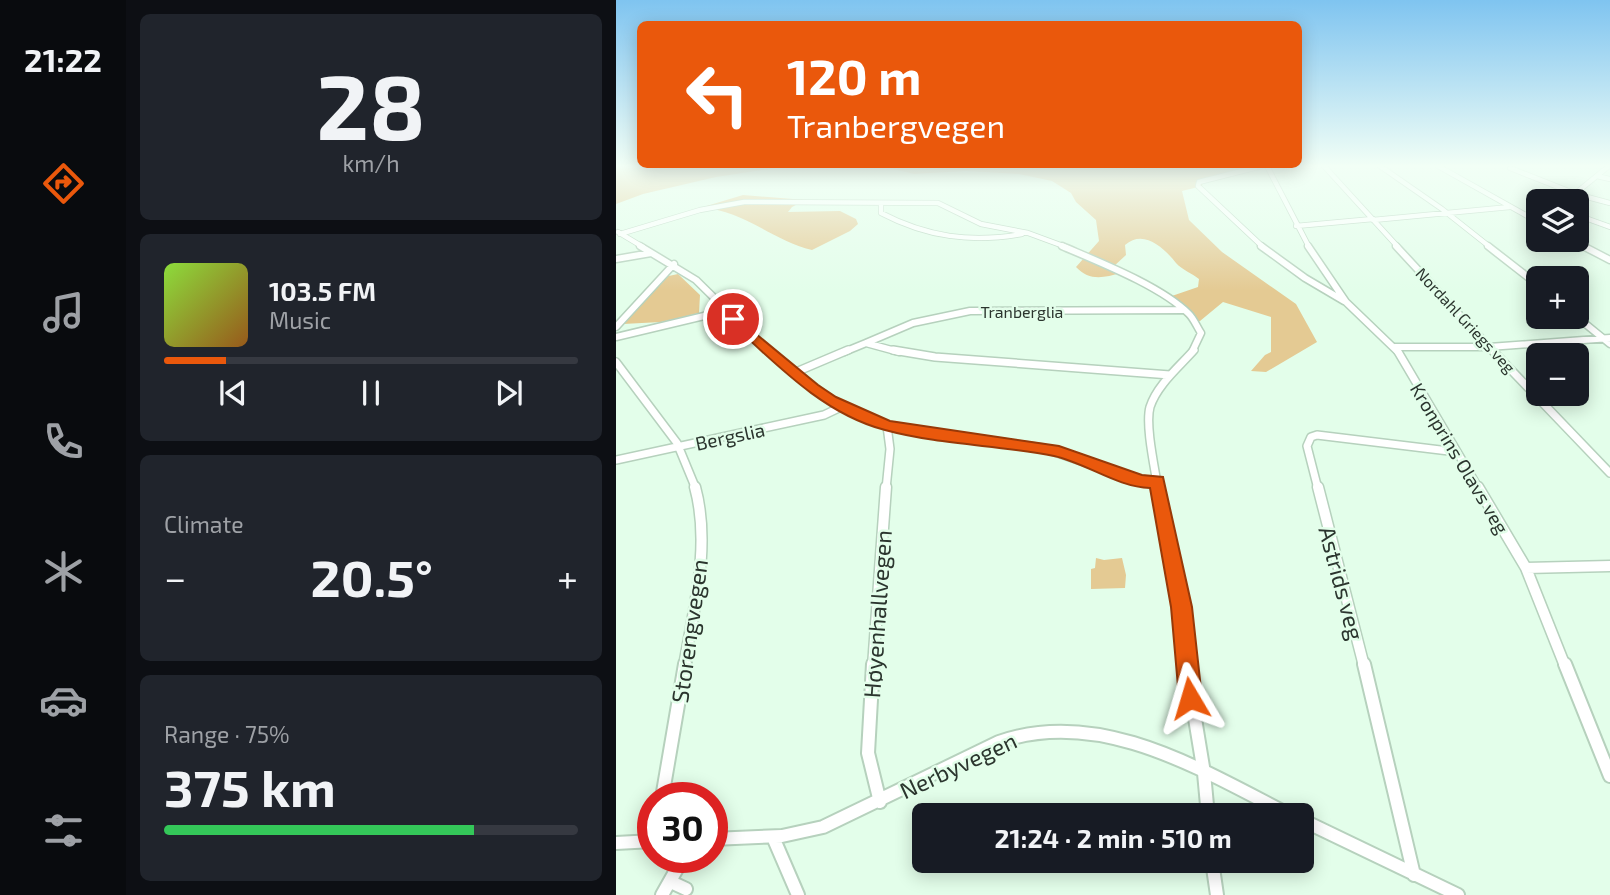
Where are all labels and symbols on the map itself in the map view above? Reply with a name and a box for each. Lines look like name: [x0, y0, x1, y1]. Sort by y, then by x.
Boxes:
street label: Nordahl Griegs veg: [1412, 263, 1520, 377]
pin: [703, 289, 763, 349]
street label: Tranberglia: [981, 302, 1063, 321]
street label: Kronprins Olavs veg: [1406, 378, 1514, 538]
street label: Bergslia: [693, 417, 767, 455]
street label: Astrids veg: [1313, 523, 1371, 643]
street label: Høyenhallvegen: [857, 529, 897, 699]
street label: Storengvegen: [665, 557, 713, 705]
position arrow: [1153, 661, 1227, 735]
street label: Nerbyvegen: [895, 726, 1021, 804]
speed limit sign: 30: [637, 782, 728, 873]

